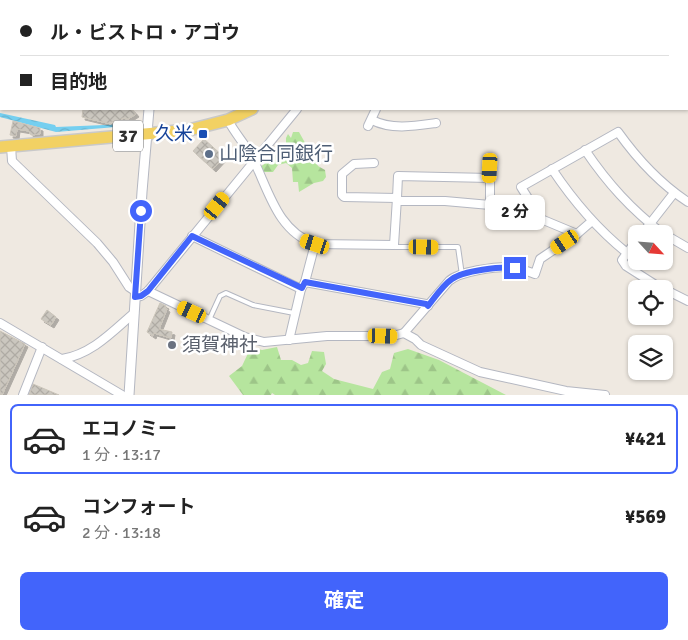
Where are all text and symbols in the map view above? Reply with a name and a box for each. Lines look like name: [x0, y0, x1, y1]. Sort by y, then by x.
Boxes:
text: ル・ビストロ・アゴウ: [50, 21, 240, 45]
text: 目的地: [50, 70, 107, 94]
road number: 37: [113, 120, 143, 152]
place label: 久米: [155, 122, 193, 146]
marker: 久米: [197, 128, 209, 140]
place label: 山陰合同銀行: [219, 142, 333, 166]
marker: 山陰合同銀行: [203, 148, 215, 160]
car: [481, 153, 498, 183]
car: [201, 190, 232, 222]
callout: 2 分: [485, 196, 545, 230]
route start: [130, 200, 152, 222]
text: 2 分: [501, 202, 529, 222]
north arrow: [628, 225, 672, 270]
map controls: [628, 225, 673, 380]
car: [548, 227, 581, 257]
car: [298, 232, 331, 256]
car: [408, 239, 439, 255]
route end: [504, 257, 526, 279]
button: locate: [628, 280, 673, 325]
car: [175, 299, 208, 325]
car: [367, 328, 398, 344]
place label: 須賀神社: [182, 333, 258, 357]
button: layers: [628, 335, 673, 380]
marker: 須賀神社: [166, 339, 178, 351]
icon: car: [22, 417, 67, 462]
text: エコノミー: [82, 417, 177, 441]
text: ¥421: [625, 427, 666, 451]
text: 1 分 · 13:17: [82, 445, 161, 465]
icon: car: [22, 495, 67, 540]
text: コンフォート: [82, 495, 195, 519]
text: ¥569: [625, 505, 666, 529]
text: 2 分 · 13:18: [82, 523, 161, 543]
button: 確定: [20, 572, 668, 630]

